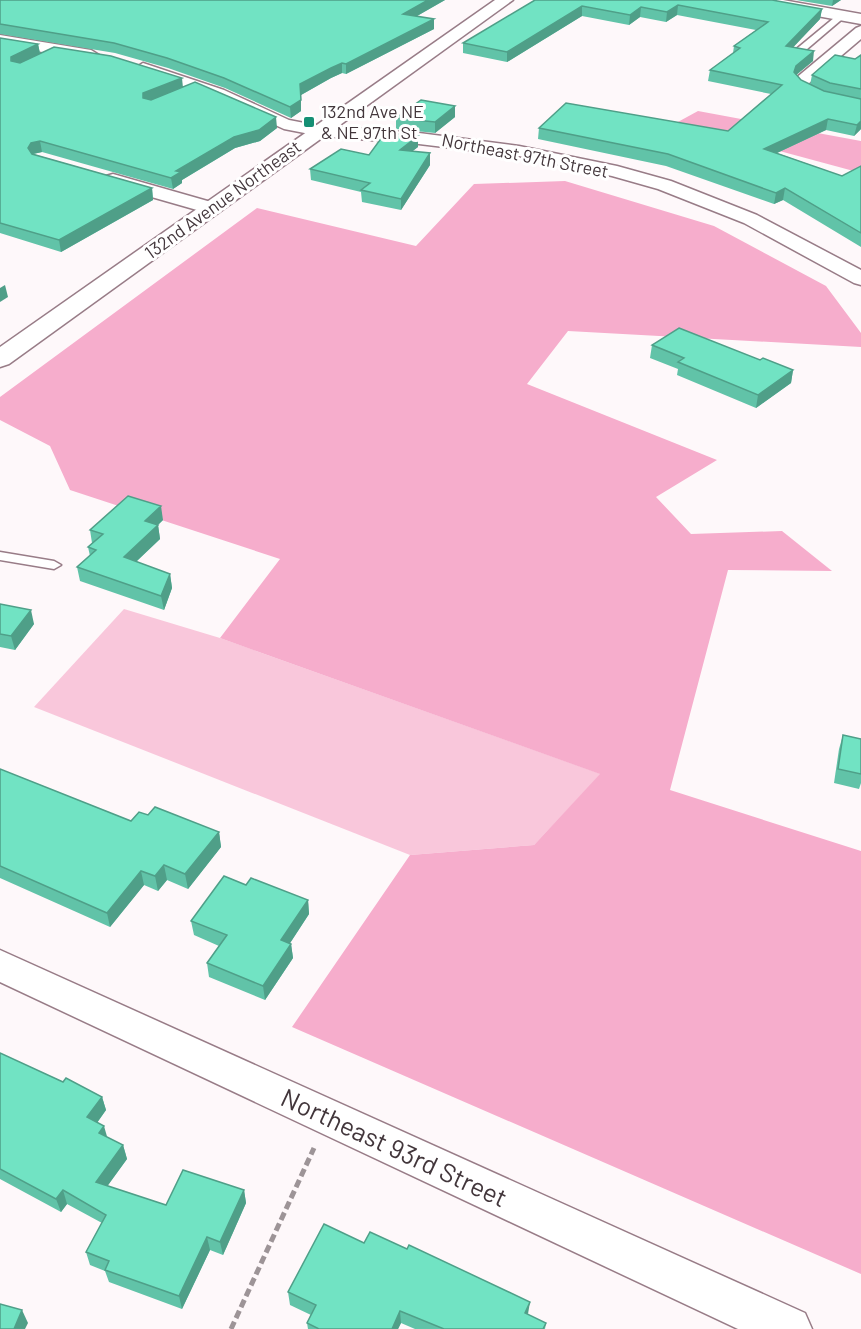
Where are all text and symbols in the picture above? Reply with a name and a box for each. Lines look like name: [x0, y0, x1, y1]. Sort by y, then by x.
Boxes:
place label: 132nd Ave NE & NE 97th St: [321, 100, 424, 143]
marker: 132nd Ave NE & NE 97th St: [302, 115, 316, 129]
street label: Northeast 97th Street: [440, 128, 610, 182]
street label: 132nd Avenue Northeast: [140, 135, 305, 263]
street label: Northeast 93rd Street: [277, 1081, 513, 1213]

